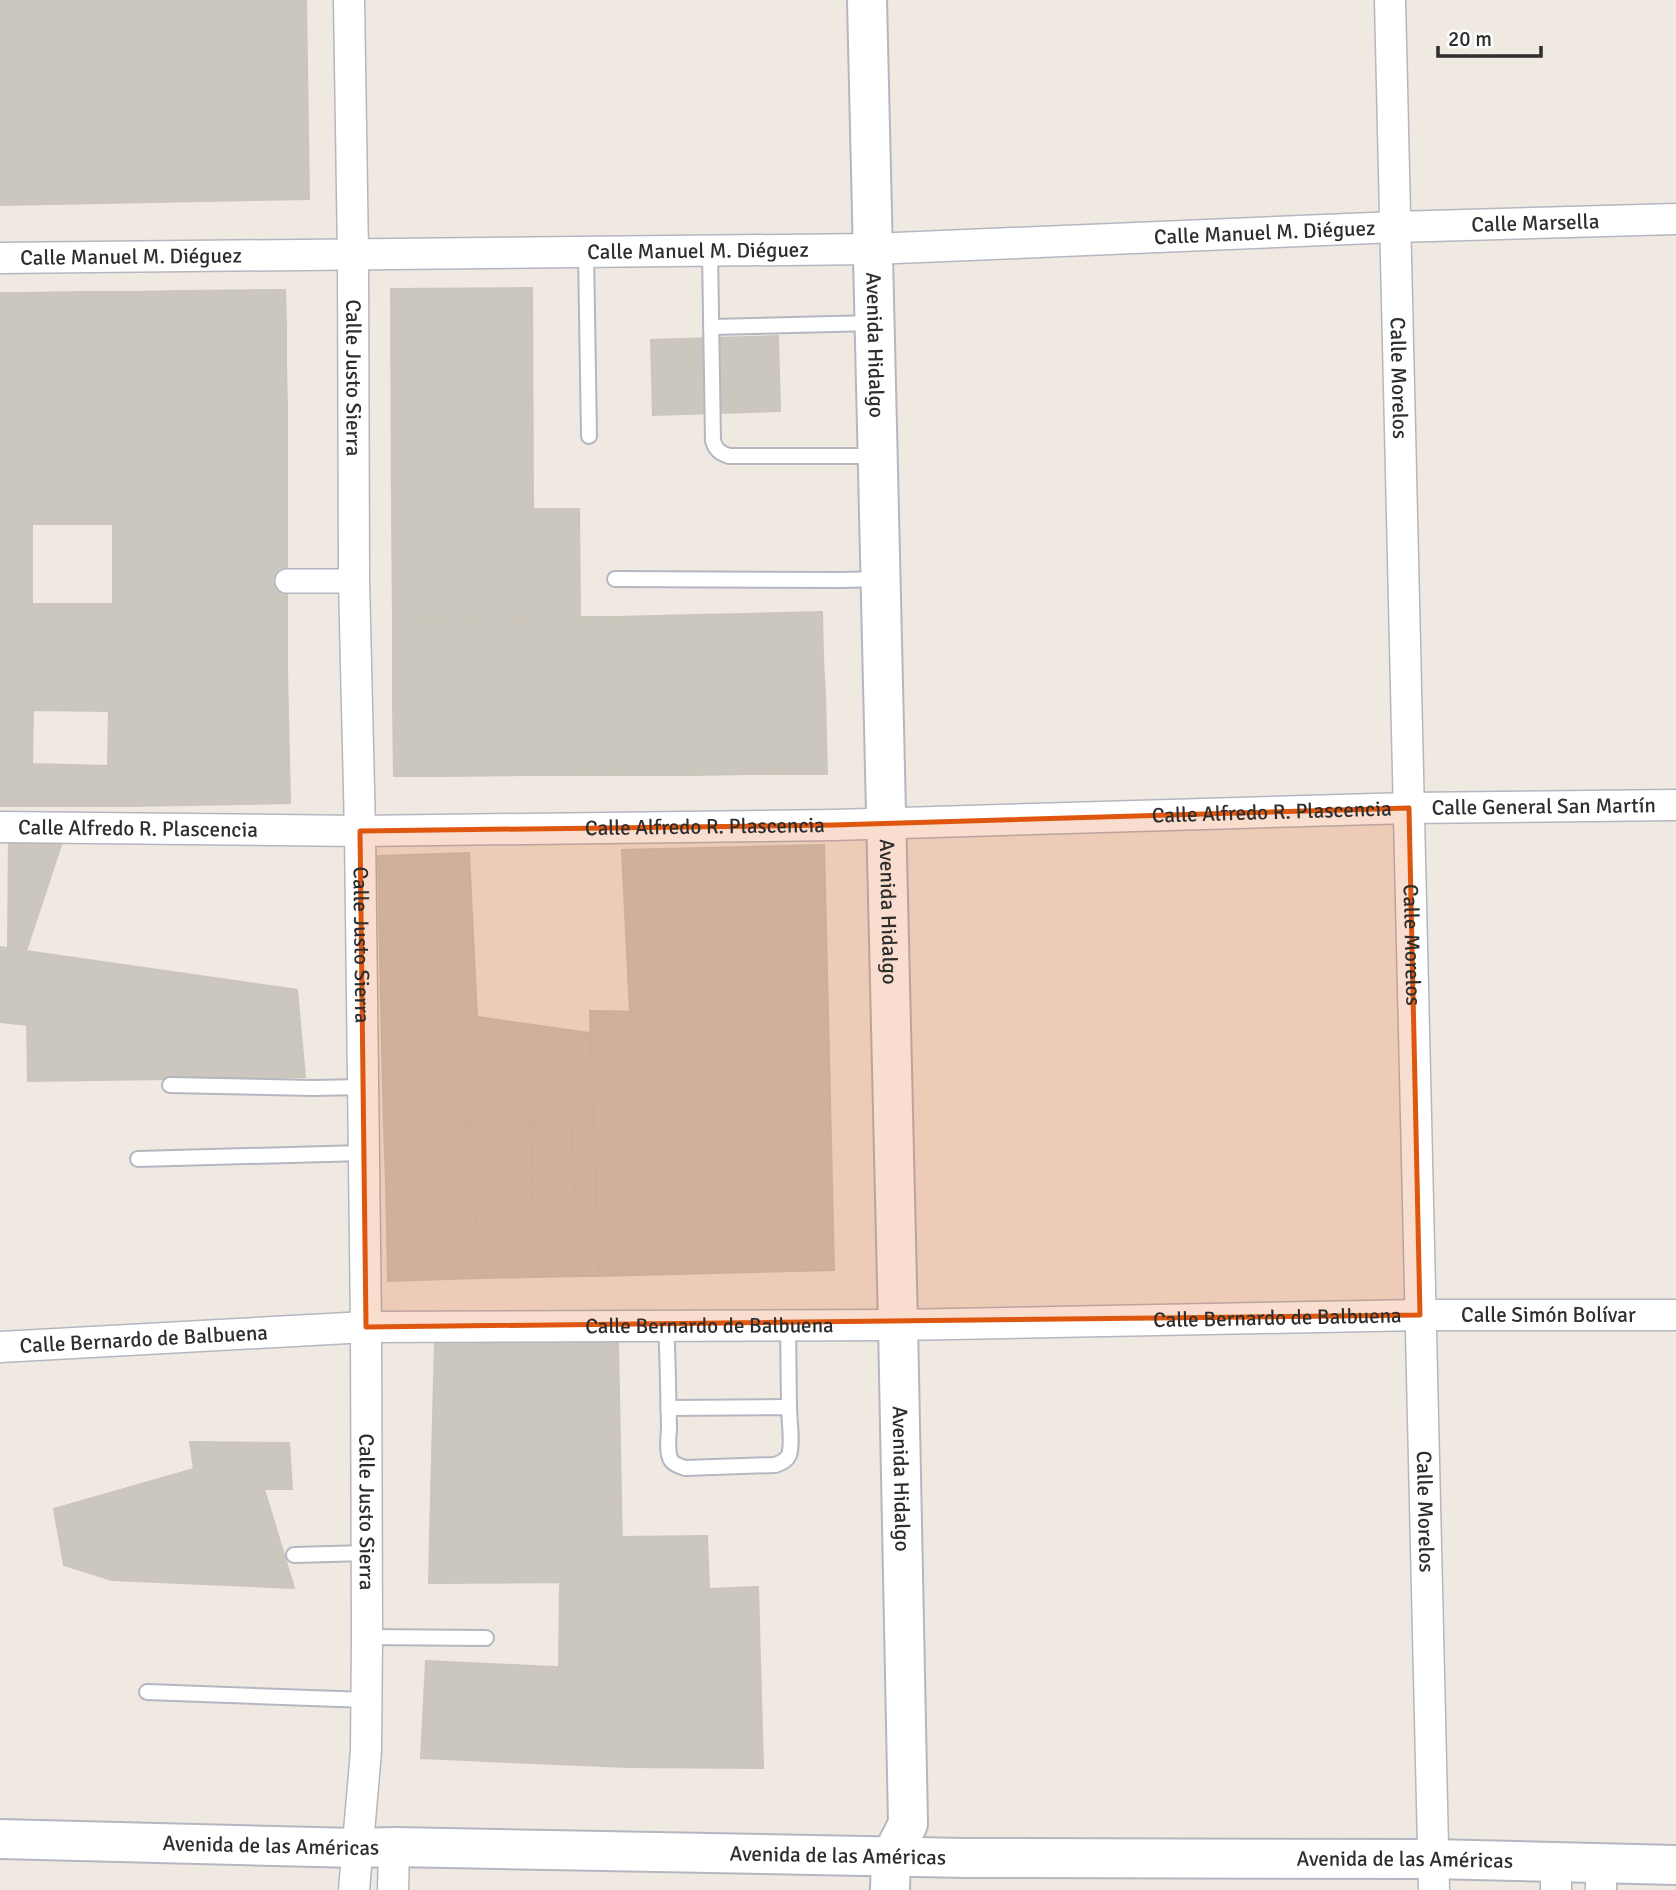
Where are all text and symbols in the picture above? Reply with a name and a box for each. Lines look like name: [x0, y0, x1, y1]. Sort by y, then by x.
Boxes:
scale bar: [1438, 14, 1541, 58]
text: 20 m: [1448, 26, 1492, 52]
street label: Calle Marsella: [1471, 208, 1600, 238]
street label: Calle Manuel M. Diéguez: [1153, 215, 1376, 250]
street label: Calle Manuel M. Diéguez: [587, 237, 809, 265]
street label: Calle Manuel M. Diéguez: [20, 243, 242, 271]
street label: Avenida Hidalgo: [860, 272, 890, 418]
street label: Calle Justo Sierra: [340, 299, 367, 456]
street label: Calle Morelos: [1384, 317, 1413, 439]
street label: Calle General San Martín: [1431, 792, 1656, 821]
street label: Calle Alfredo R. Plascencia: [1151, 796, 1392, 829]
street label: Calle Alfredo R. Plascencia: [585, 812, 825, 841]
street label: Calle Alfredo R. Plascencia: [18, 814, 258, 843]
street label: Avenida Hidalgo: [874, 839, 903, 985]
street label: Calle Justo Sierra: [347, 866, 375, 1024]
street label: Calle Morelos: [1398, 883, 1426, 1006]
street label: Calle Bernardo de Balbuena: [1153, 1302, 1402, 1333]
street label: Calle Simón Bolívar: [1461, 1302, 1636, 1328]
street label: Calle Bernardo de Balbuena: [585, 1312, 834, 1339]
street label: Calle Bernardo de Balbuena: [19, 1319, 269, 1359]
street label: Avenida Hidalgo: [887, 1406, 916, 1552]
street label: Calle Justo Sierra: [353, 1433, 380, 1590]
street label: Calle Morelos: [1411, 1450, 1440, 1573]
street label: Avenida de las Américas: [162, 1830, 379, 1861]
street label: Avenida de las Américas: [729, 1840, 946, 1871]
street label: Avenida de las Américas: [1296, 1846, 1513, 1874]

